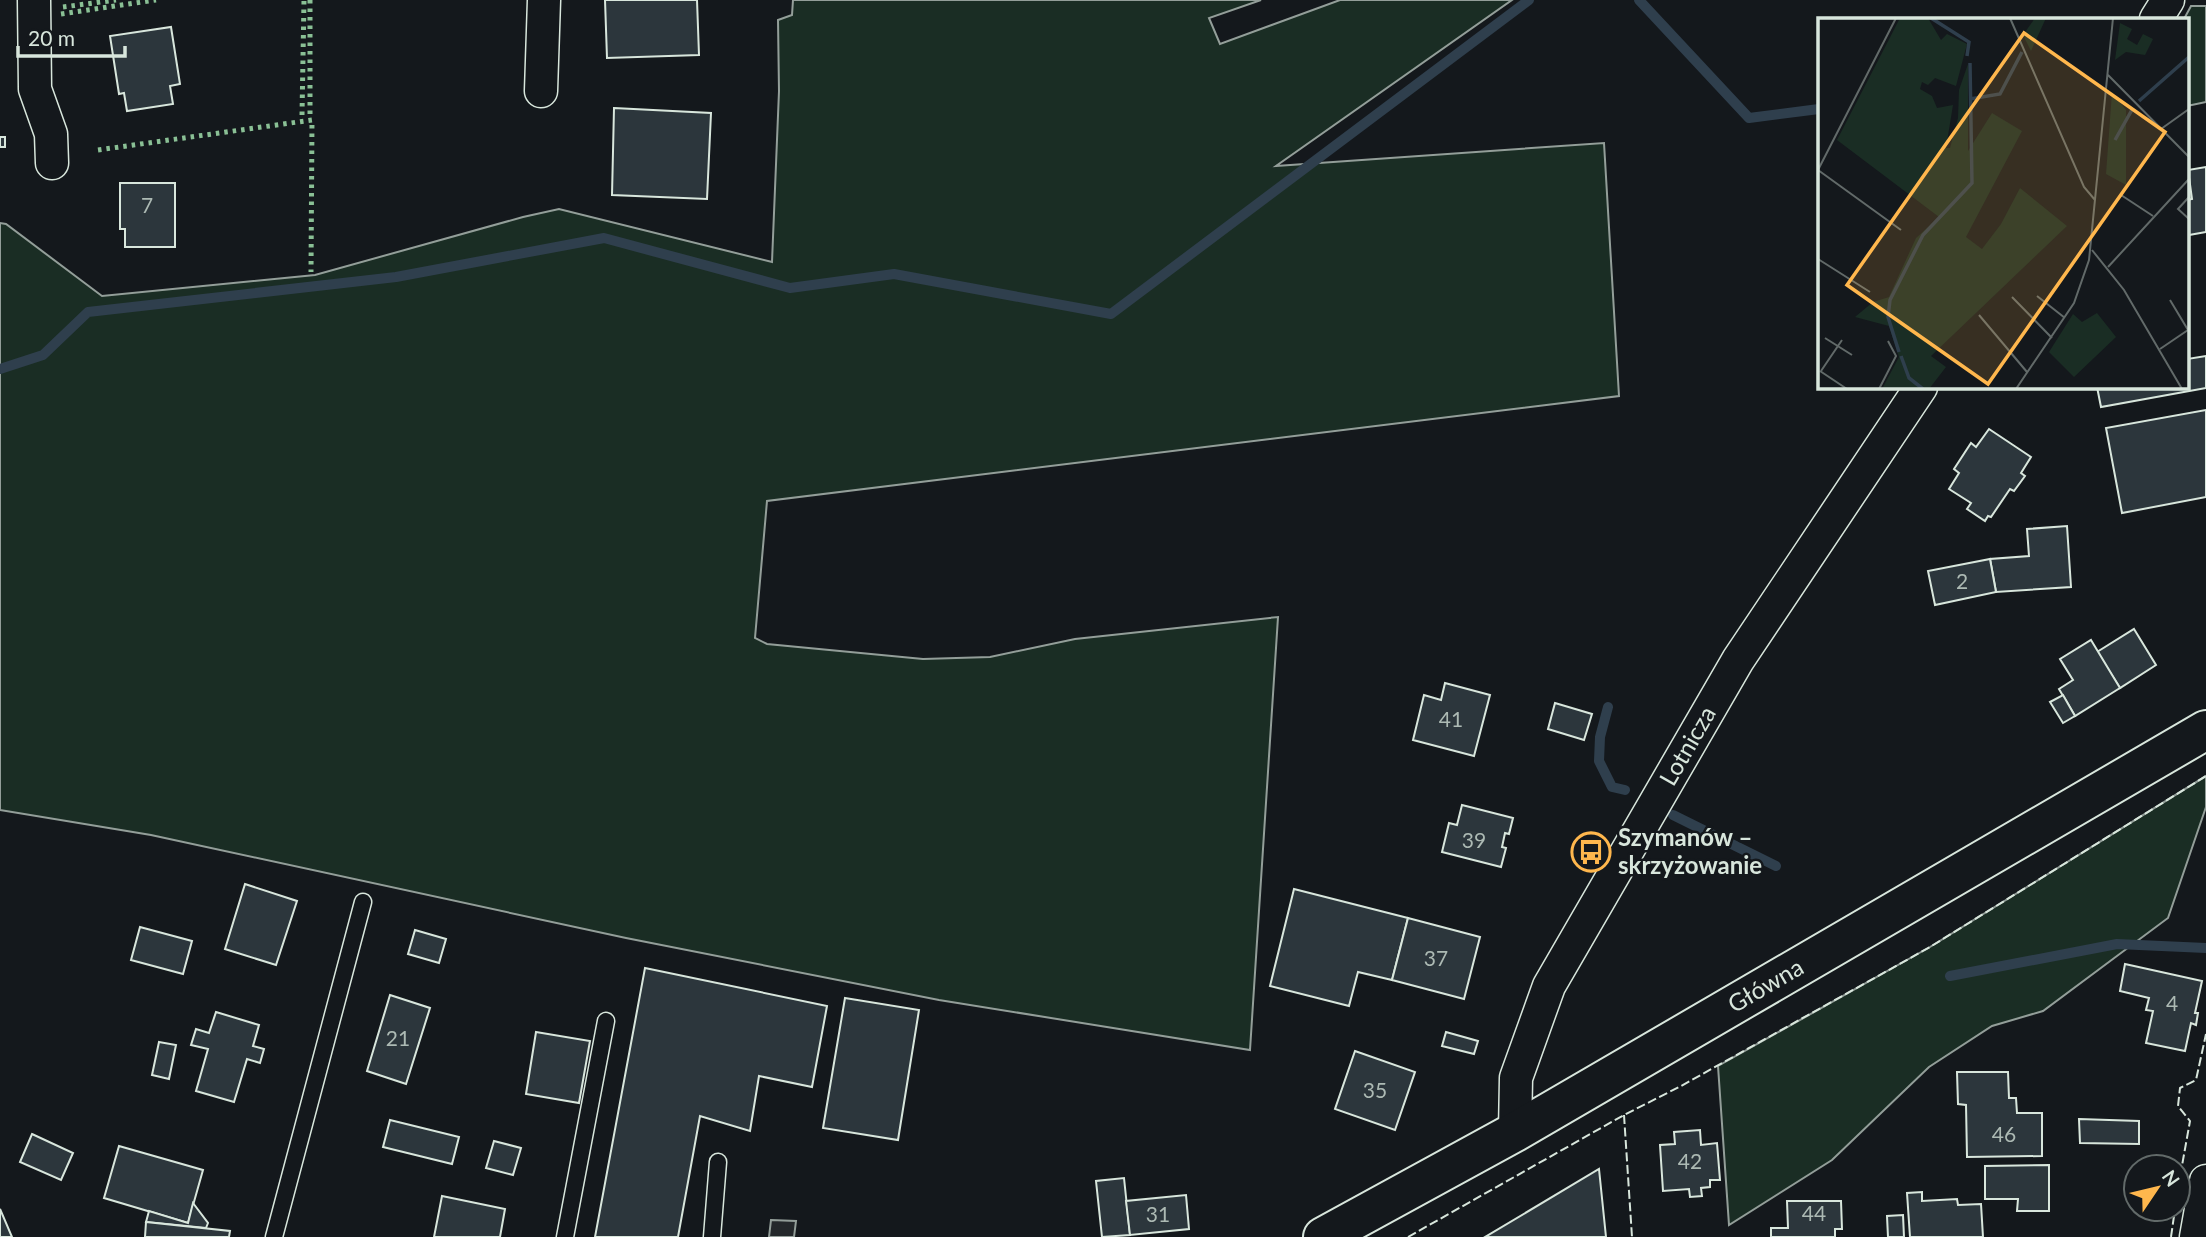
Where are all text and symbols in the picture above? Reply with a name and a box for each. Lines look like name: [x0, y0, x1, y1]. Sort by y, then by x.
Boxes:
scale bar: [18, 14, 124, 58]
inset map: [1818, 18, 2188, 388]
text: 20 m: [28, 25, 75, 50]
house number: 7: [141, 192, 153, 217]
house number: 2: [1956, 568, 1968, 593]
street label: Lotnicza: [1652, 701, 1721, 790]
house number: 41: [1439, 706, 1463, 731]
place label: Szymanów – skrzyżowanie: [1618, 822, 1762, 879]
house number: 39: [1462, 827, 1486, 852]
bus stop icon: Szymanów – skrzyżowanie: [1570, 831, 1612, 873]
house number: 37: [1424, 945, 1448, 970]
street label: Główna: [1722, 952, 1808, 1018]
house number: 4: [2166, 990, 2178, 1015]
house number: 21: [386, 1025, 410, 1050]
house number: 35: [1363, 1077, 1387, 1102]
house number: 46: [1992, 1121, 2016, 1146]
house number: 42: [1678, 1148, 1702, 1173]
north arrow: [2122, 1153, 2192, 1223]
text: N: [2158, 1165, 2185, 1191]
house number: 44: [1802, 1200, 1826, 1225]
house number: 31: [1146, 1201, 1170, 1226]

